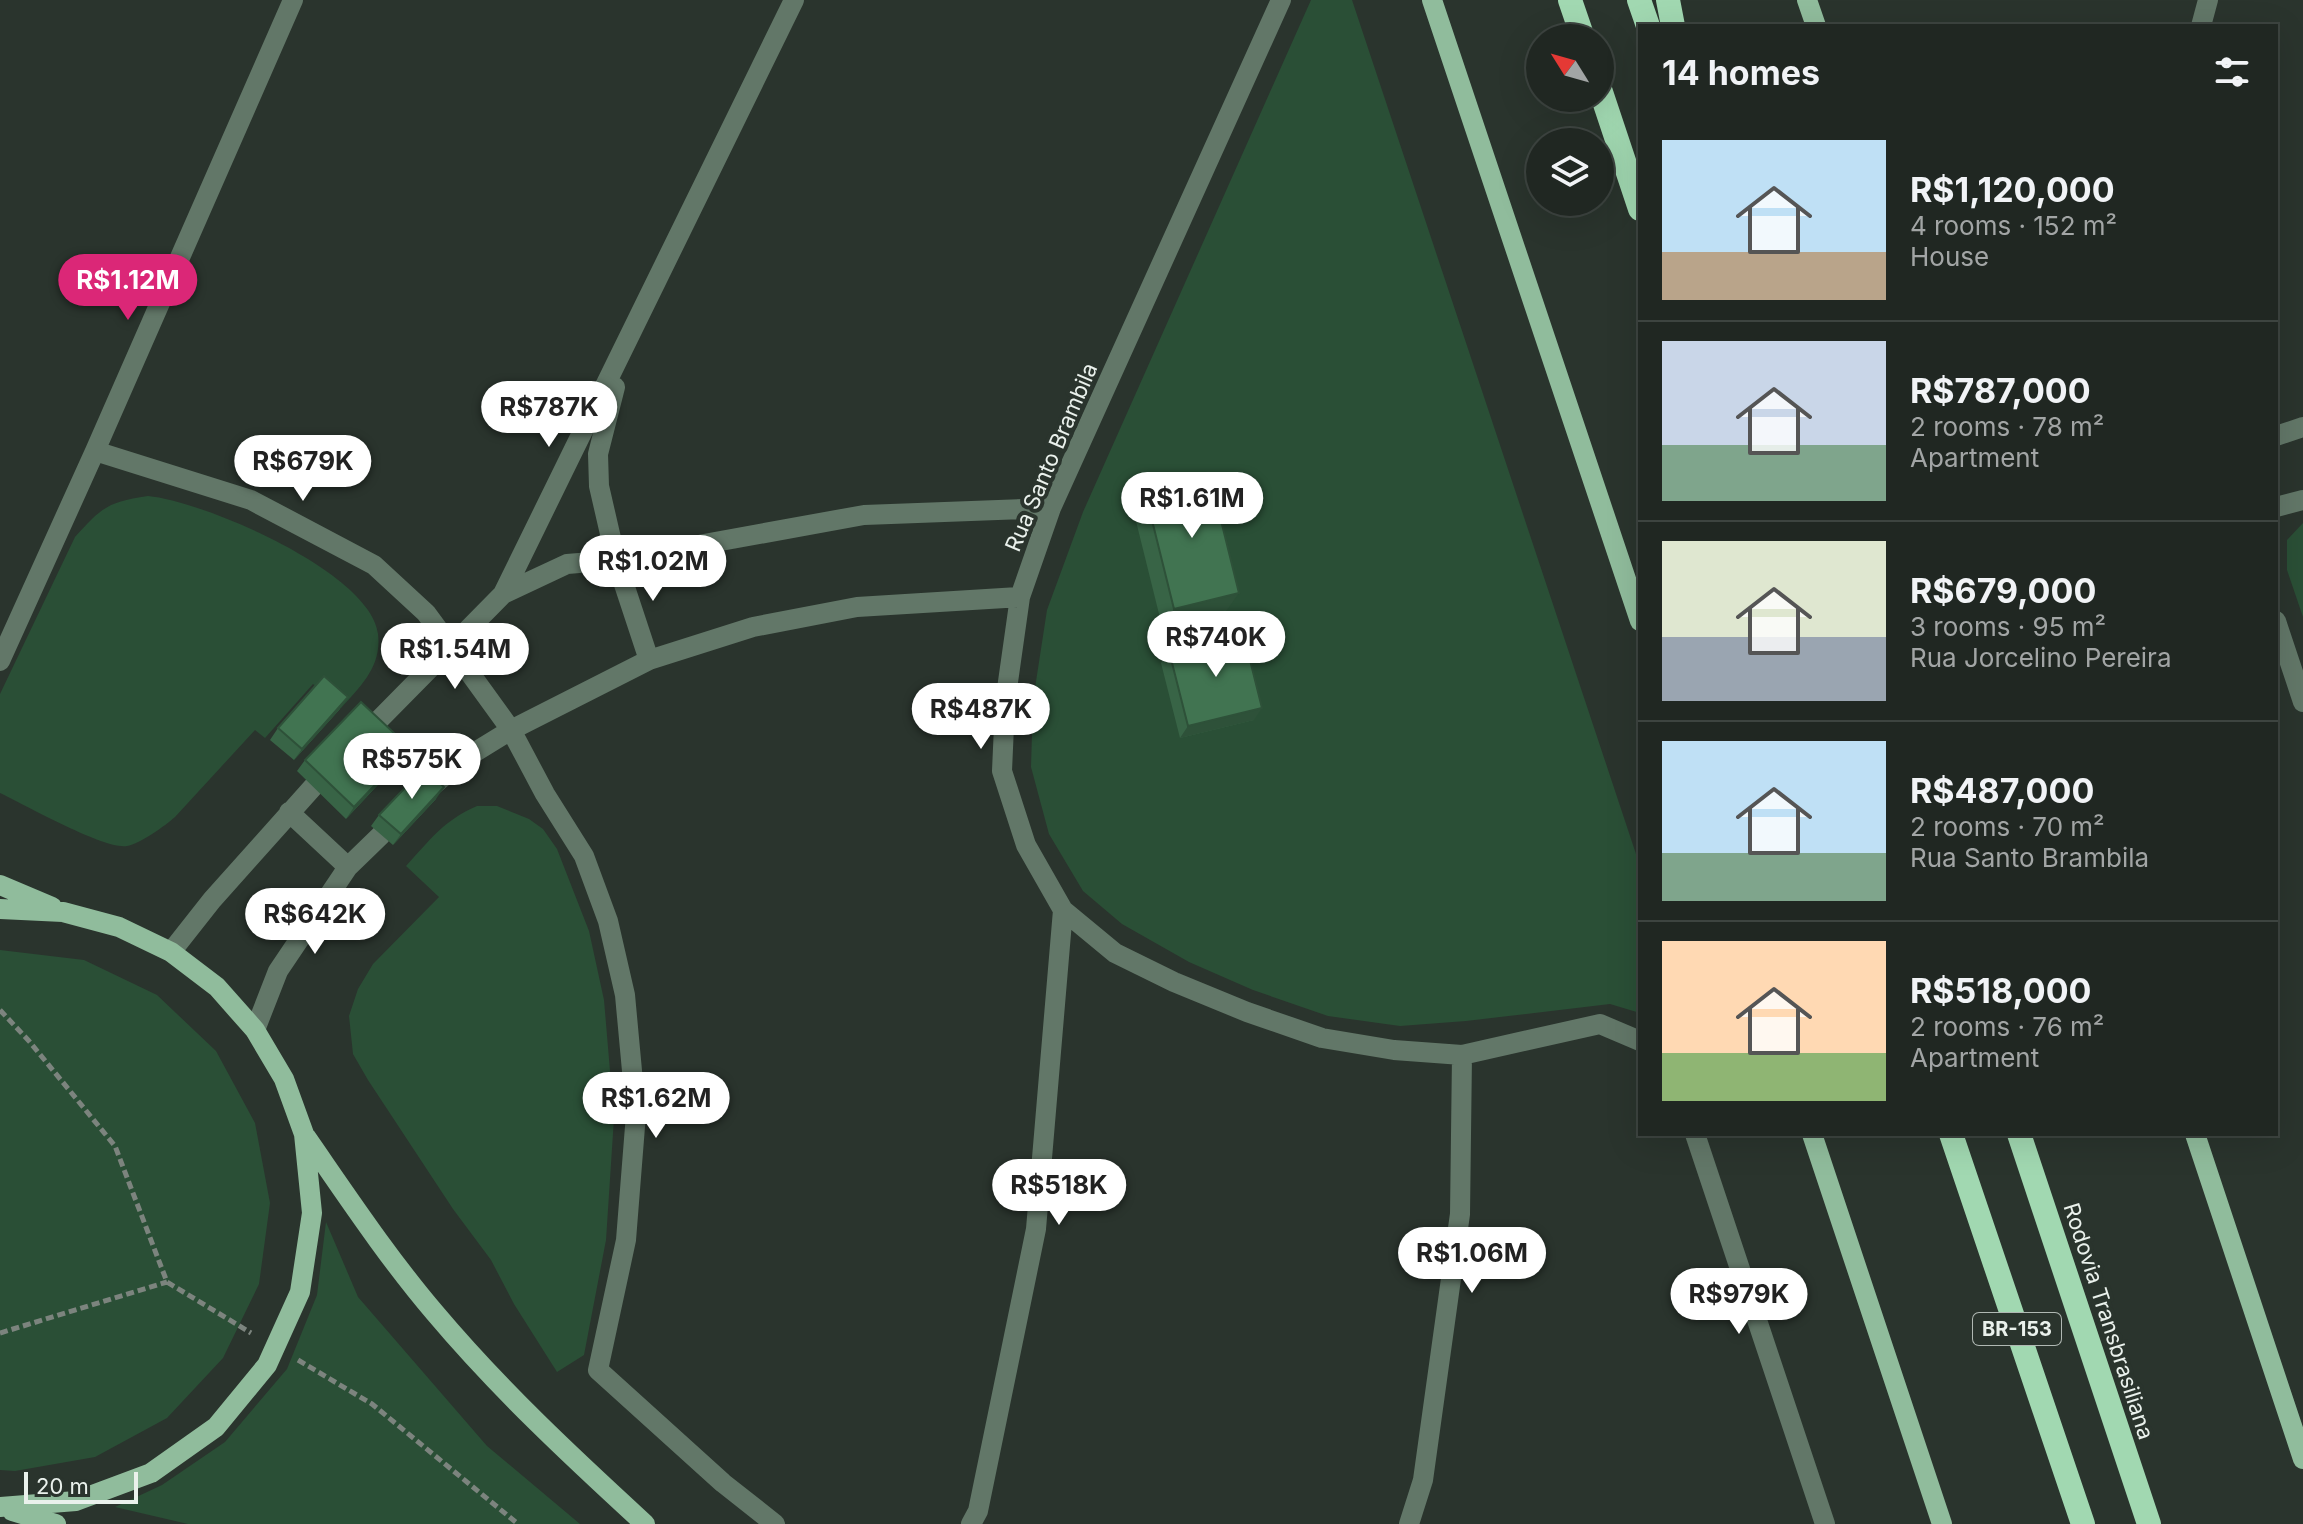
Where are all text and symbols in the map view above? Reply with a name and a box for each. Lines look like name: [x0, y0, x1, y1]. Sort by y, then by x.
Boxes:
north arrow: [1526, 24, 1614, 112]
map controls: [1526, 24, 1614, 216]
icon: filters: [2210, 50, 2254, 94]
text: 14 homes: [1662, 52, 1820, 93]
button: layers: [1526, 128, 1614, 216]
text: R$1,120,000: [1910, 169, 2115, 210]
icon: home: [1726, 172, 1822, 268]
text: 4 rooms · 152 m²: [1910, 210, 2117, 241]
text: House: [1910, 241, 1989, 272]
pin: R$1.12M: [54, 254, 202, 322]
text: R$1.12M: [76, 264, 180, 295]
street label: Rua Santo Brambila: [1000, 359, 1102, 555]
text: R$787,000: [1910, 370, 2091, 411]
icon: home: [1726, 373, 1822, 469]
pin: R$787K: [484, 381, 614, 449]
text: R$787K: [499, 391, 599, 422]
text: 2 rooms · 78 m²: [1910, 411, 2104, 442]
pin: R$679K: [238, 435, 368, 503]
text: Apartment: [1910, 442, 2039, 473]
text: R$679K: [252, 445, 354, 476]
pin: R$1.61M: [1118, 472, 1266, 540]
text: R$1.61M: [1139, 482, 1245, 513]
pin: R$1.02M: [579, 535, 727, 603]
text: R$1.02M: [597, 545, 709, 576]
text: R$679,000: [1910, 570, 2096, 611]
icon: home: [1726, 573, 1822, 669]
pin: R$740K: [1151, 611, 1281, 679]
text: 3 rooms · 95 m²: [1910, 611, 2106, 642]
text: R$740K: [1165, 621, 1267, 652]
pin: R$1.54M: [381, 623, 529, 691]
text: R$1.54M: [399, 633, 511, 664]
text: Rua Jorcelino Pereira: [1910, 642, 2172, 673]
pin: R$487K: [916, 683, 1046, 751]
text: R$487K: [930, 693, 1032, 724]
pin: R$575K: [347, 733, 477, 801]
text: R$575K: [362, 743, 462, 774]
text: R$487,000: [1910, 770, 2094, 811]
icon: home: [1726, 773, 1822, 869]
text: 2 rooms · 70 m²: [1910, 811, 2105, 842]
text: Rua Santo Brambila: [1910, 842, 2149, 873]
pin: R$642K: [250, 888, 380, 956]
text: R$642K: [263, 898, 367, 929]
text: R$518,000: [1910, 970, 2092, 1011]
icon: home: [1726, 973, 1822, 1069]
text: 2 rooms · 76 m²: [1910, 1011, 2104, 1042]
text: Apartment: [1910, 1042, 2039, 1073]
pin: R$1.62M: [582, 1072, 730, 1140]
text: R$1.62M: [601, 1082, 711, 1113]
pin: R$518K: [994, 1159, 1124, 1227]
text: R$518K: [1010, 1169, 1108, 1200]
street label: Rodovia Transbrasiliana: [2058, 1199, 2160, 1443]
pin: R$1.06M: [1398, 1227, 1546, 1295]
text: R$1.06M: [1416, 1237, 1528, 1268]
pin: R$979K: [1674, 1268, 1804, 1336]
text: R$979K: [1689, 1278, 1789, 1309]
road number: BR-153: [1973, 1313, 2061, 1345]
scale bar: [24, 1468, 138, 1504]
text: 20 m: [36, 1473, 89, 1499]

